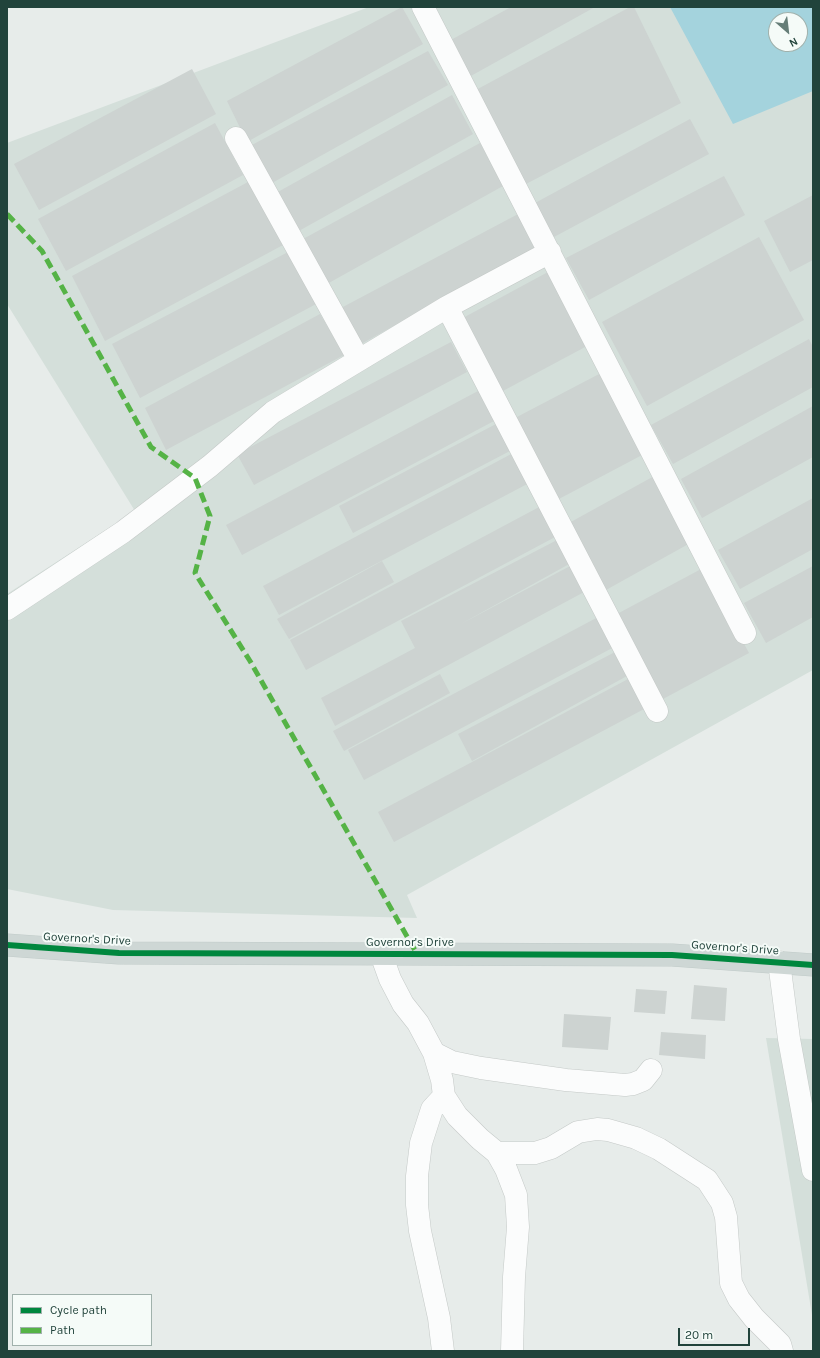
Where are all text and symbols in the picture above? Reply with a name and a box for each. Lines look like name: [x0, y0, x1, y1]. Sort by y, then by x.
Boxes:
north arrow: [768, 12, 808, 52]
text: N: [787, 35, 800, 50]
street label: Governor's Drive: [43, 930, 131, 948]
street label: Governor's Drive: [366, 936, 454, 950]
street label: Governor's Drive: [691, 938, 779, 958]
legend: [12, 1294, 152, 1346]
text: Cycle path: [50, 1303, 107, 1317]
scale bar: [680, 1320, 752, 1346]
text: Path: [50, 1323, 75, 1337]
text: 20 m: [685, 1328, 713, 1342]

